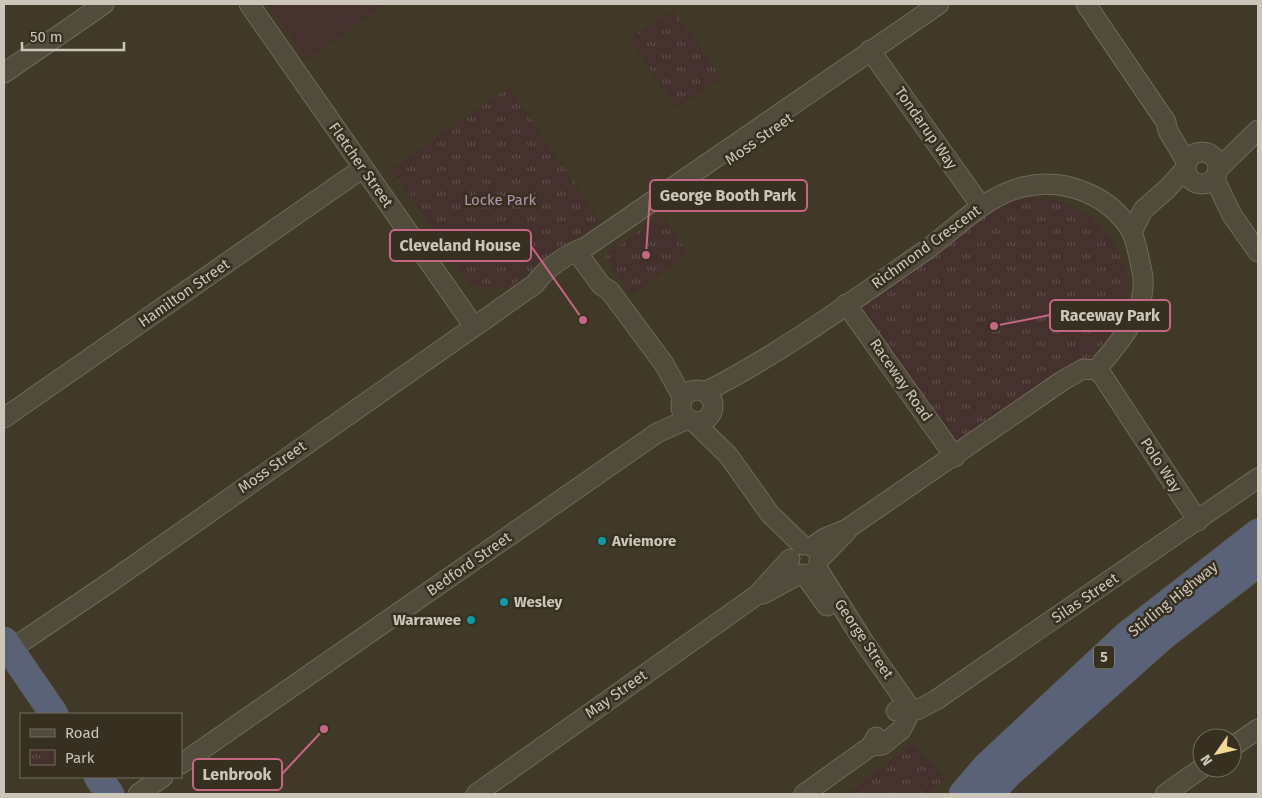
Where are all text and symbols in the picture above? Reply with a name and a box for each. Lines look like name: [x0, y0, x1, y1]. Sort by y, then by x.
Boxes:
scale bar: [22, 20, 125, 52]
text: 50 m: [30, 28, 63, 46]
street label: Tondarup Way: [891, 83, 961, 173]
street label: Moss Street: [721, 109, 797, 169]
street label: Fletcher Street: [325, 119, 397, 211]
callout: George Booth Park: [650, 180, 807, 211]
text: George Booth Park: [660, 186, 796, 205]
park label: Locke Park: [464, 191, 536, 209]
street label: Richmond Crescent: [868, 201, 985, 293]
callout: Cleveland House: [390, 230, 531, 261]
text: Cleveland House: [399, 236, 521, 255]
street label: Hamilton Street: [135, 255, 234, 331]
callout: Raceway Park: [1050, 300, 1170, 331]
text: Raceway Park: [1060, 306, 1160, 325]
street label: Raceway Road: [866, 335, 936, 425]
street label: Polo Way: [1137, 434, 1186, 496]
street label: Moss Street: [234, 437, 310, 497]
street label: Bedford Street: [423, 528, 515, 600]
place label: Aviemore: [611, 532, 676, 550]
marker: Aviemore: [596, 535, 608, 547]
street label: Stirling Highway: [1125, 557, 1222, 641]
street label: Silas Street: [1048, 569, 1122, 627]
place label: Wesley: [514, 593, 563, 611]
marker: Wesley: [498, 596, 510, 608]
street label: George Street: [831, 596, 898, 683]
place label: Warrawee: [393, 611, 461, 629]
marker: Warrawee: [465, 614, 477, 626]
road number: 5: [1094, 646, 1114, 669]
street label: May Street: [581, 666, 651, 722]
legend: [20, 713, 182, 778]
text: Road: [65, 724, 100, 742]
north arrow: [1192, 728, 1242, 778]
text: Park: [65, 749, 95, 767]
text: N: [1197, 751, 1216, 769]
callout: Lenbrook: [193, 759, 282, 790]
text: Lenbrook: [203, 765, 272, 784]

